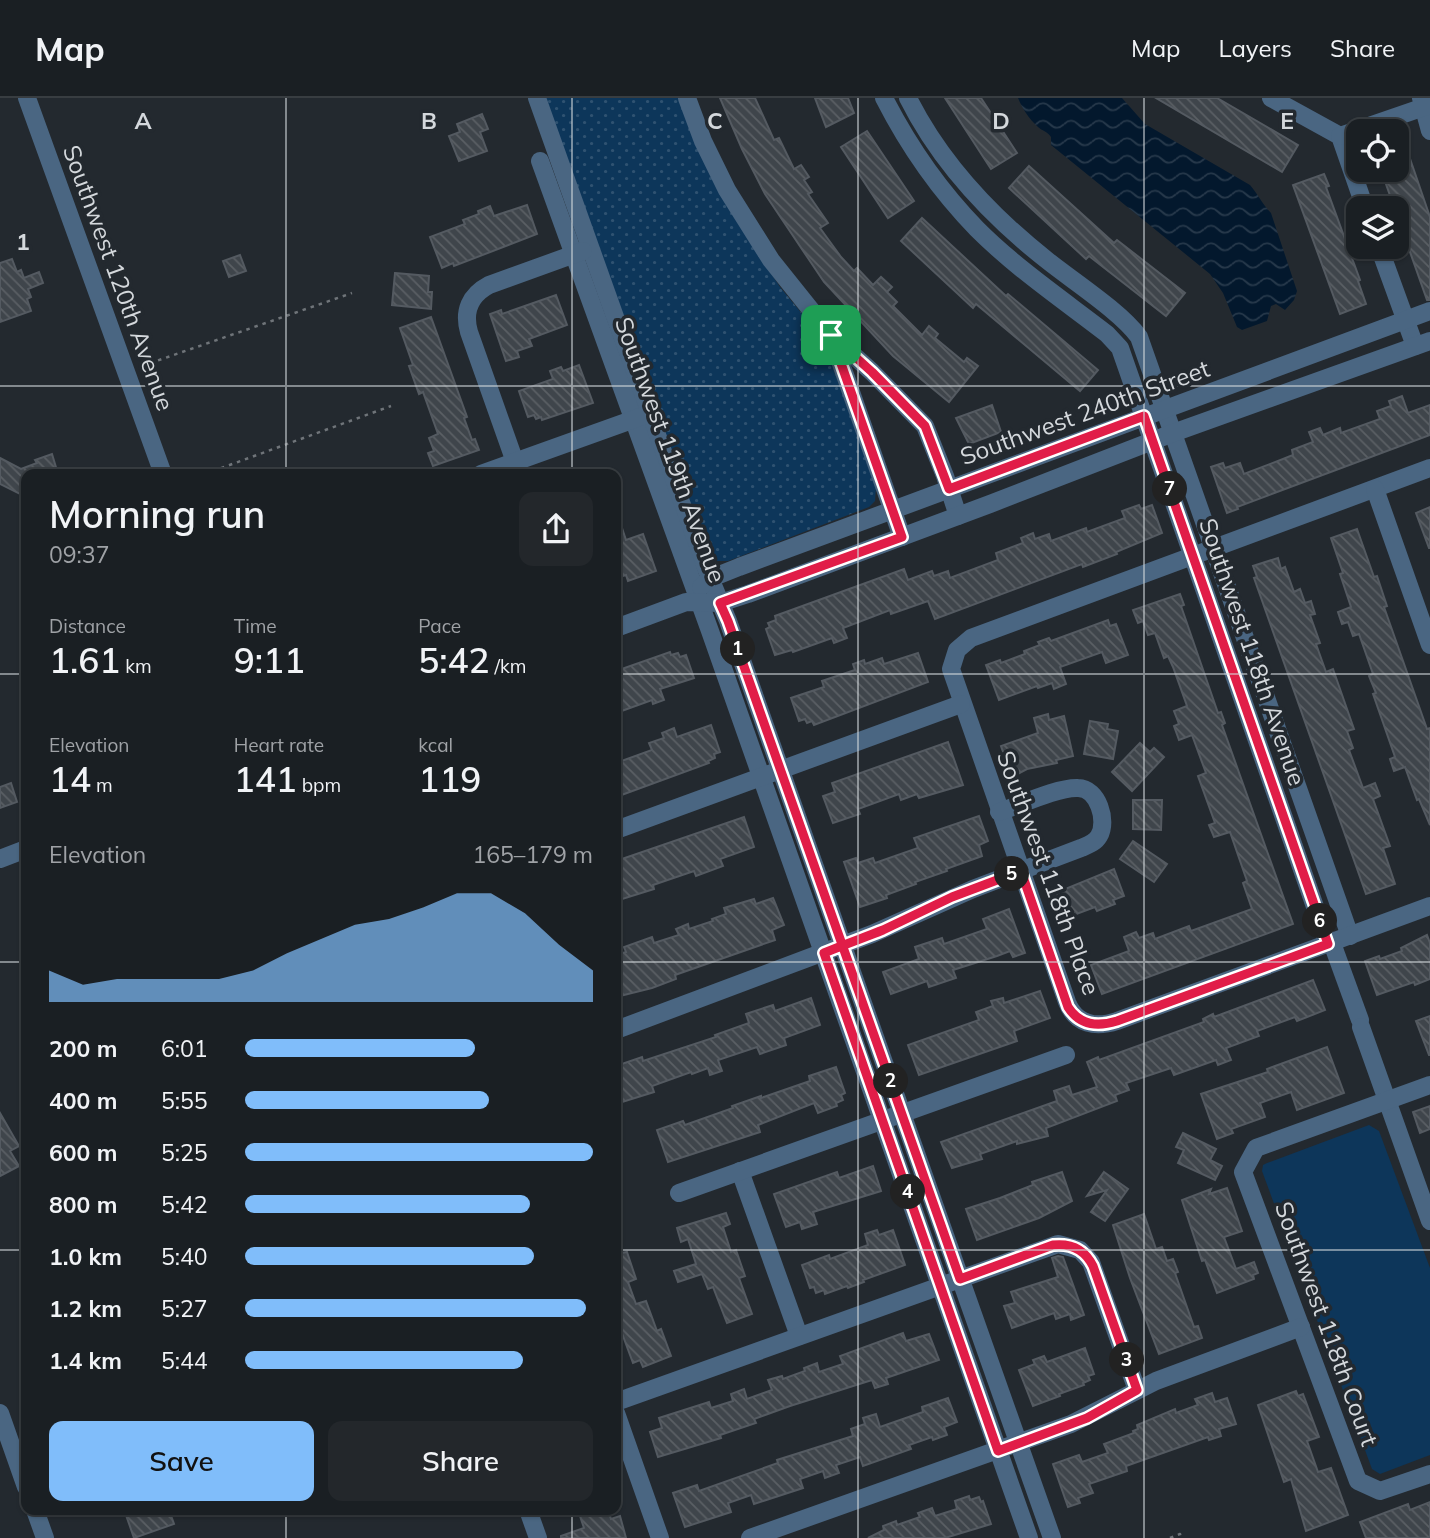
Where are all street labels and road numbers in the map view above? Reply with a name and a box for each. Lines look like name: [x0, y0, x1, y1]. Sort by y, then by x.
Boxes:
street label: Southwest 120th Avenue: [57, 141, 181, 415]
street label: Southwest 119th Avenue: [609, 313, 733, 587]
street label: Southwest 240th Street: [956, 353, 1214, 471]
street label: Southwest 118th Avenue: [1193, 514, 1313, 789]
street label: Southwest 118th Place: [991, 747, 1107, 999]
street label: Southwest 118th Court: [1269, 1197, 1385, 1450]

